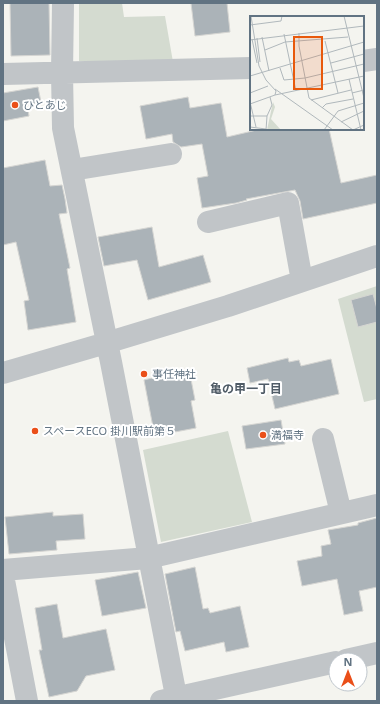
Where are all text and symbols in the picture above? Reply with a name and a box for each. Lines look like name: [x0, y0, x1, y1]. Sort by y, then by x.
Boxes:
inset map: [250, 16, 364, 130]
place label: ひとあじ: [23, 97, 67, 112]
marker: ひとあじ: [10, 100, 20, 110]
place label: 事任神社: [152, 366, 196, 381]
marker: 事任神社: [139, 369, 149, 379]
district label: 亀の甲一丁目: [210, 380, 282, 397]
place label: スペースECO 掛川駅前第５: [43, 423, 176, 438]
marker: スペースECO 掛川駅前第５: [30, 426, 40, 436]
place label: 満福寺: [271, 427, 304, 442]
marker: 満福寺: [258, 430, 268, 440]
north arrow: [328, 652, 368, 692]
text: N: [344, 654, 352, 669]

